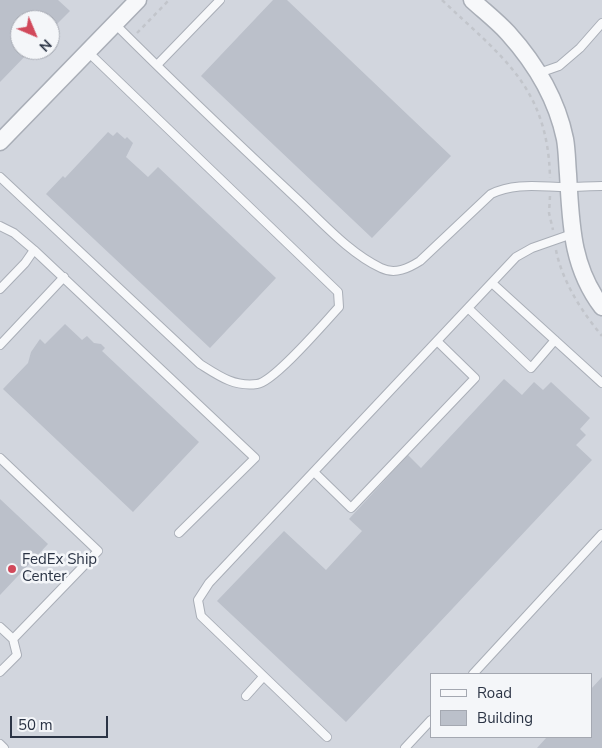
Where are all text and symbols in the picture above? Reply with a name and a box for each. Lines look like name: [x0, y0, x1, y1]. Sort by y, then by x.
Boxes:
north arrow: [10, 10, 60, 60]
text: N: [35, 35, 56, 56]
place label: FedEx Ship Center: [22, 551, 97, 586]
marker: FedEx Ship Center: [6, 563, 18, 575]
legend: [430, 673, 592, 738]
text: Road: [477, 683, 512, 703]
scale bar: [12, 706, 110, 738]
text: Building: [477, 708, 533, 728]
text: 50 m: [18, 715, 53, 735]

